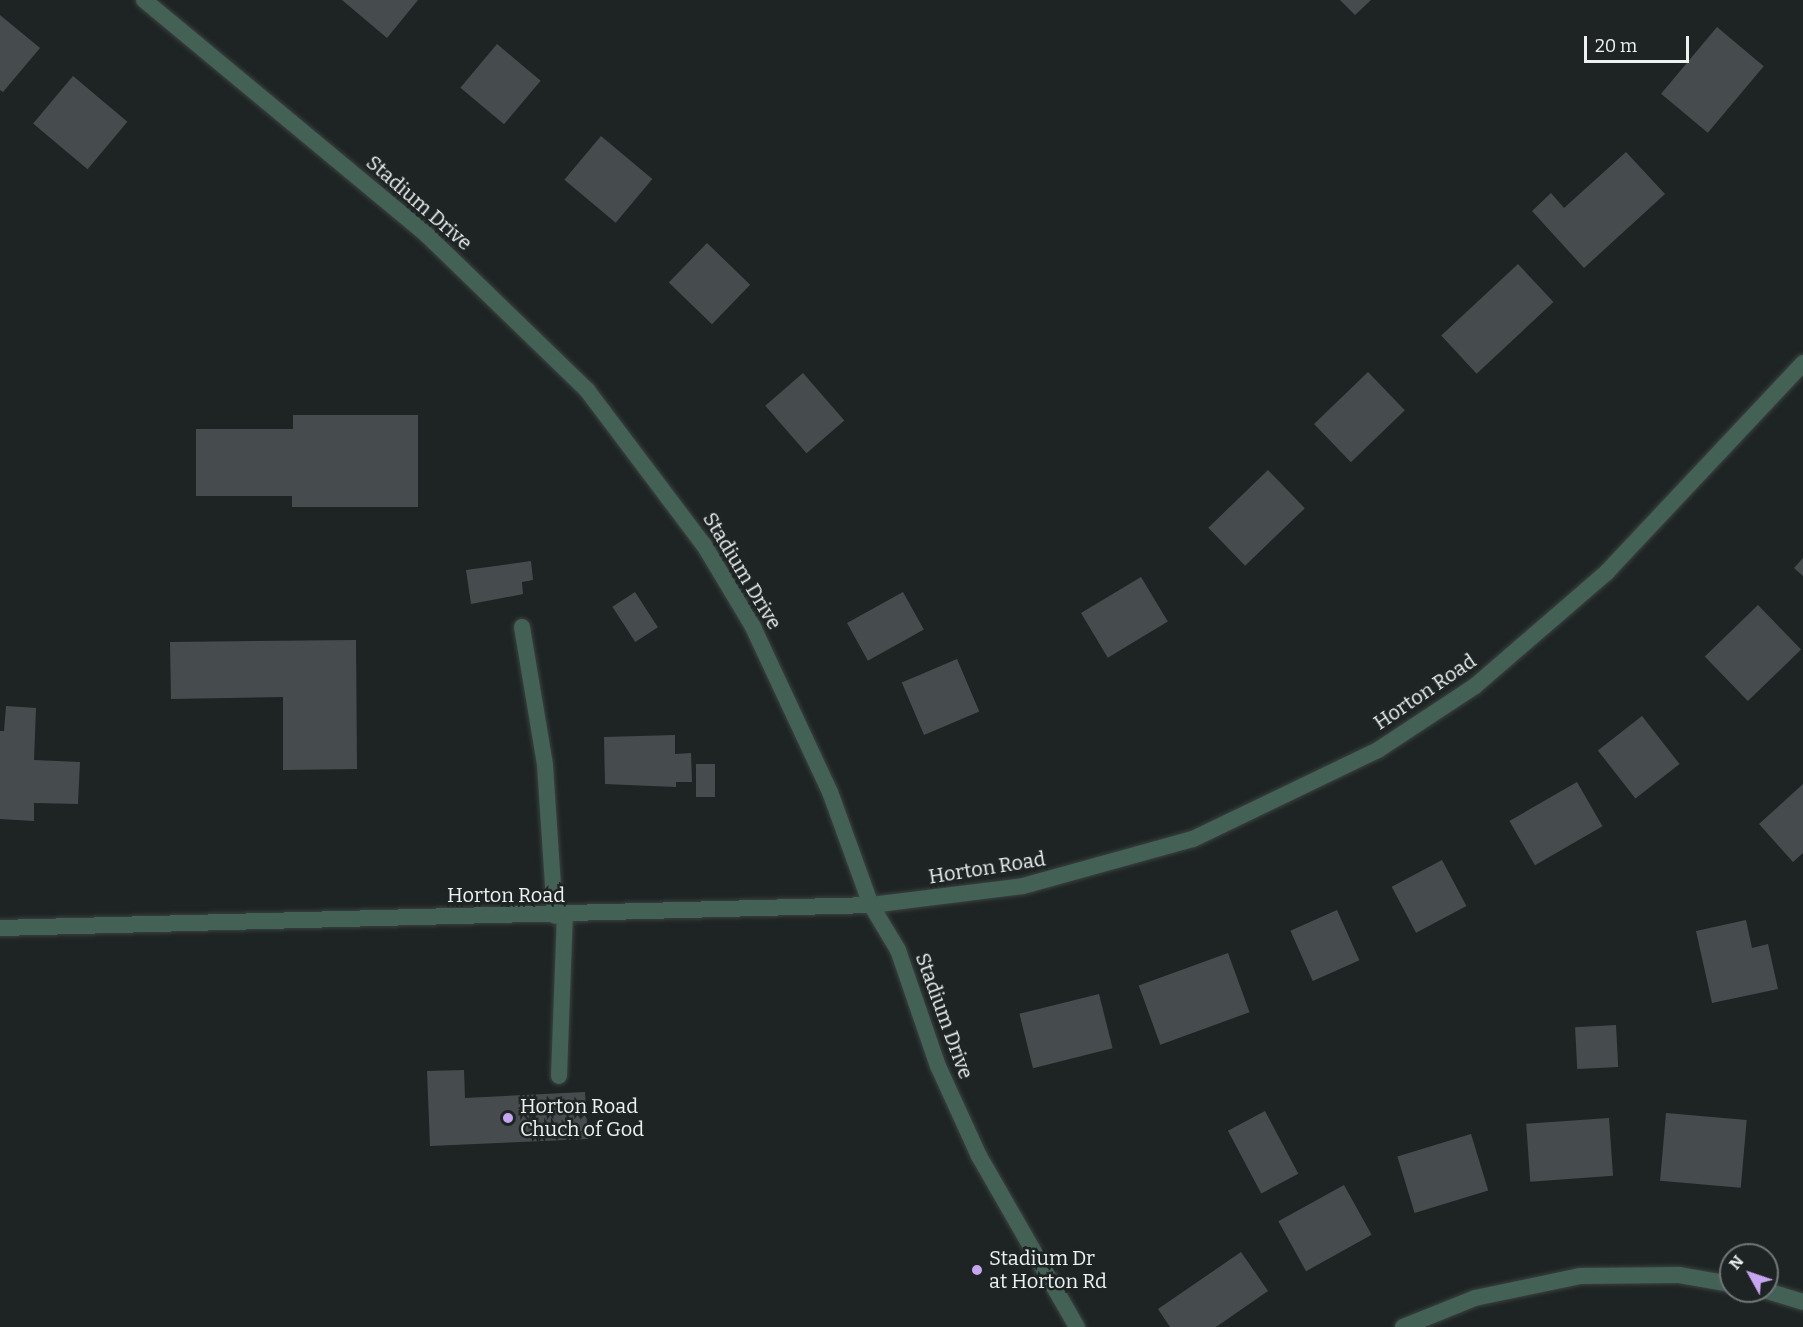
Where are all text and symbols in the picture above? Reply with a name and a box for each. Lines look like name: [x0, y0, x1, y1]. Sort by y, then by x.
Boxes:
scale bar: [1587, 24, 1692, 62]
text: 20 m: [1595, 35, 1637, 57]
street label: Stadium Drive: [361, 151, 477, 255]
street label: Stadium Drive: [698, 508, 786, 634]
street label: Horton Road: [1369, 649, 1481, 735]
street label: Horton Road: [927, 847, 1047, 889]
street label: Horton Road: [447, 883, 565, 907]
street label: Stadium Drive: [910, 950, 978, 1082]
place label: Horton Road Chuch of God: [520, 1094, 644, 1141]
marker: Horton Road Chuch of God: [501, 1111, 515, 1125]
north arrow: [1719, 1243, 1779, 1303]
place label: Stadium Dr at Horton Rd: [989, 1246, 1107, 1293]
text: N: [1725, 1252, 1748, 1273]
marker: Stadium Dr at Horton Rd: [970, 1263, 984, 1277]

